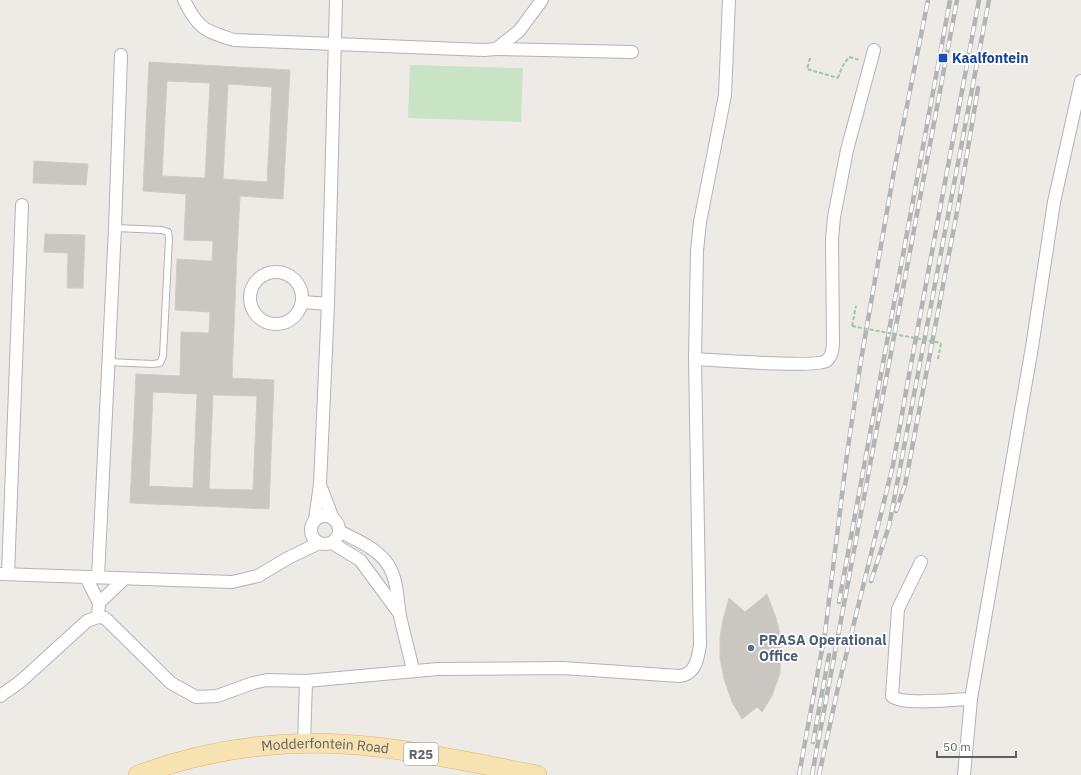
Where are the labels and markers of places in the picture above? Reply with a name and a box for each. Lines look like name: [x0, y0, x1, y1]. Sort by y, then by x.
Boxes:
place label: Kaalfontein: [952, 49, 1029, 67]
marker: Kaalfontein: [937, 52, 949, 64]
place label: PRASA Operational Office: [759, 631, 886, 665]
marker: PRASA Operational Office: [746, 643, 756, 653]

